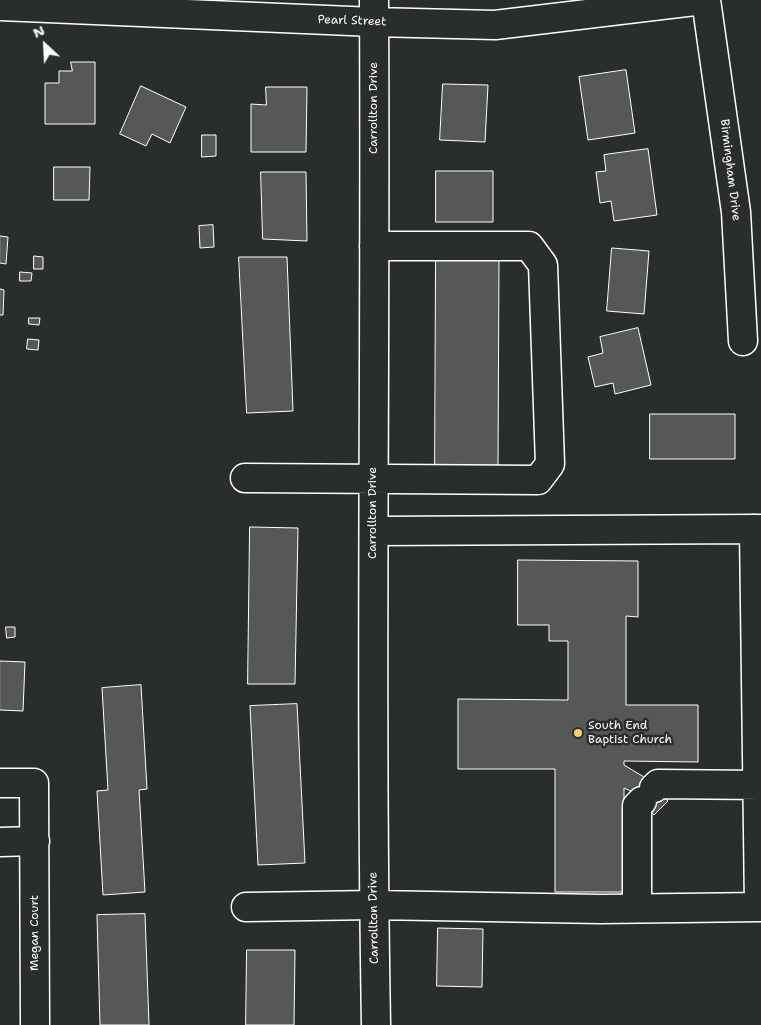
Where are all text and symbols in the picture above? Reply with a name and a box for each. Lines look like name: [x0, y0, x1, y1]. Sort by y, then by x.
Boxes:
street label: Pearl Street: [317, 13, 387, 29]
north arrow: [20, 20, 70, 70]
text: N: [30, 21, 47, 42]
street label: Carrollton Drive: [367, 62, 381, 154]
street label: Birmingham Drive: [717, 118, 743, 222]
street label: Carrollton Drive: [366, 467, 380, 559]
place label: South End Baptist Church: [588, 719, 672, 747]
marker: South End Baptist Church: [572, 727, 584, 739]
street label: Carrollton Drive: [366, 872, 382, 964]
street label: Megan Court: [28, 895, 42, 971]

